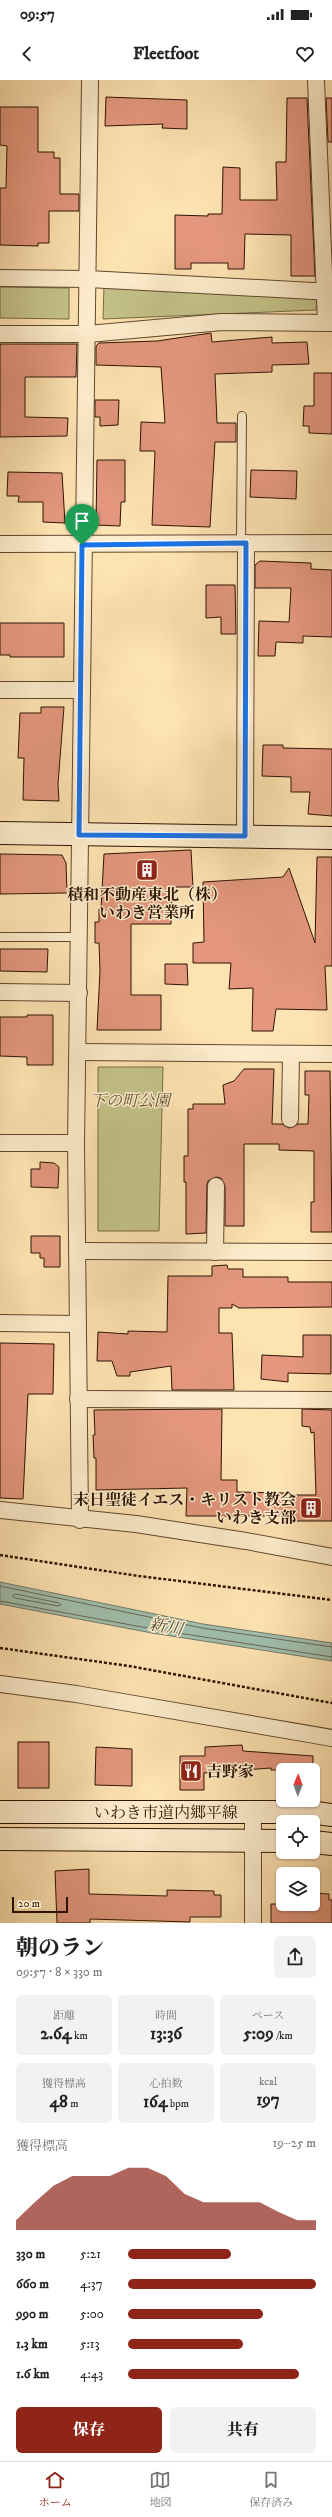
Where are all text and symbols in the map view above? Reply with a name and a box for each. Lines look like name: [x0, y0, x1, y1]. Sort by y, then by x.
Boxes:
text: 09:57: [20, 5, 55, 24]
icon: back: [16, 43, 38, 65]
text: Fleetfoot: [133, 43, 199, 65]
icon: heart: [294, 43, 316, 65]
pin: [65, 504, 99, 545]
icon: arrive: [71, 510, 93, 532]
building icon: 積和不動産東北（株） いわき営業所: [134, 857, 160, 883]
place label: 積和不動産東北（株） いわき営業所: [67, 885, 227, 923]
park label: 下の町公園: [90, 1091, 173, 1111]
place label: 末日聖徒イエス・キリスト教会 いわき支部: [73, 1490, 297, 1528]
building icon: 末日聖徒イエス・キリスト教会 いわき支部: [298, 1495, 324, 1521]
water label: 新川: [147, 1613, 186, 1641]
restaurant icon: 吉野家: [178, 1758, 204, 1784]
place label: 吉野家: [206, 1762, 254, 1782]
north arrow: [276, 1763, 320, 1807]
map controls: [276, 1763, 320, 1911]
street label: いわき市道内郷平線: [94, 1803, 238, 1823]
button: locate: [276, 1815, 320, 1859]
button: layers: [276, 1867, 320, 1911]
scale bar: [12, 1895, 68, 1914]
text: 20 m: [18, 1897, 40, 1911]
text: 朝のラン: [16, 1935, 104, 1962]
button: share: [274, 1936, 316, 1978]
text: 09:57 · 8 × 330 m: [16, 1964, 102, 1980]
text: 距離: [53, 2009, 75, 2023]
text: 時間: [155, 2009, 177, 2023]
text: ペース: [252, 2009, 284, 2023]
text: 2.64: [40, 2023, 72, 2045]
text: 13:36: [150, 2023, 182, 2045]
text: 5:09: [243, 2023, 274, 2045]
text: km: [72, 2029, 88, 2043]
text: /km: [274, 2029, 293, 2043]
text: kcal: [259, 2075, 277, 2089]
text: 獲得標高: [42, 2077, 86, 2091]
text: 心拍数: [150, 2077, 183, 2091]
text: 197: [256, 2089, 280, 2111]
text: 48: [50, 2091, 68, 2113]
text: 164: [143, 2091, 168, 2113]
text: m: [68, 2097, 78, 2111]
text: bpm: [168, 2097, 189, 2111]
text: 19–25 m: [273, 2135, 316, 2151]
text: 獲得標高: [16, 2138, 68, 2154]
text: 330 m: [16, 2246, 45, 2262]
text: 5:21: [80, 2246, 101, 2262]
text: 660 m: [16, 2276, 49, 2292]
text: 4:37: [80, 2276, 103, 2292]
text: 990 m: [16, 2306, 49, 2322]
text: 5:00: [80, 2306, 104, 2322]
text: 1.3 km: [16, 2336, 48, 2352]
text: 5:13: [80, 2336, 99, 2352]
text: 1.6 km: [16, 2366, 50, 2382]
text: 4:43: [80, 2366, 103, 2382]
button: 保存: [16, 2407, 162, 2453]
button: 共有: [170, 2407, 316, 2453]
tab: ホーム: [39, 2469, 72, 2510]
tab: 地図: [149, 2469, 171, 2510]
tab: 保存済み: [249, 2469, 293, 2510]

